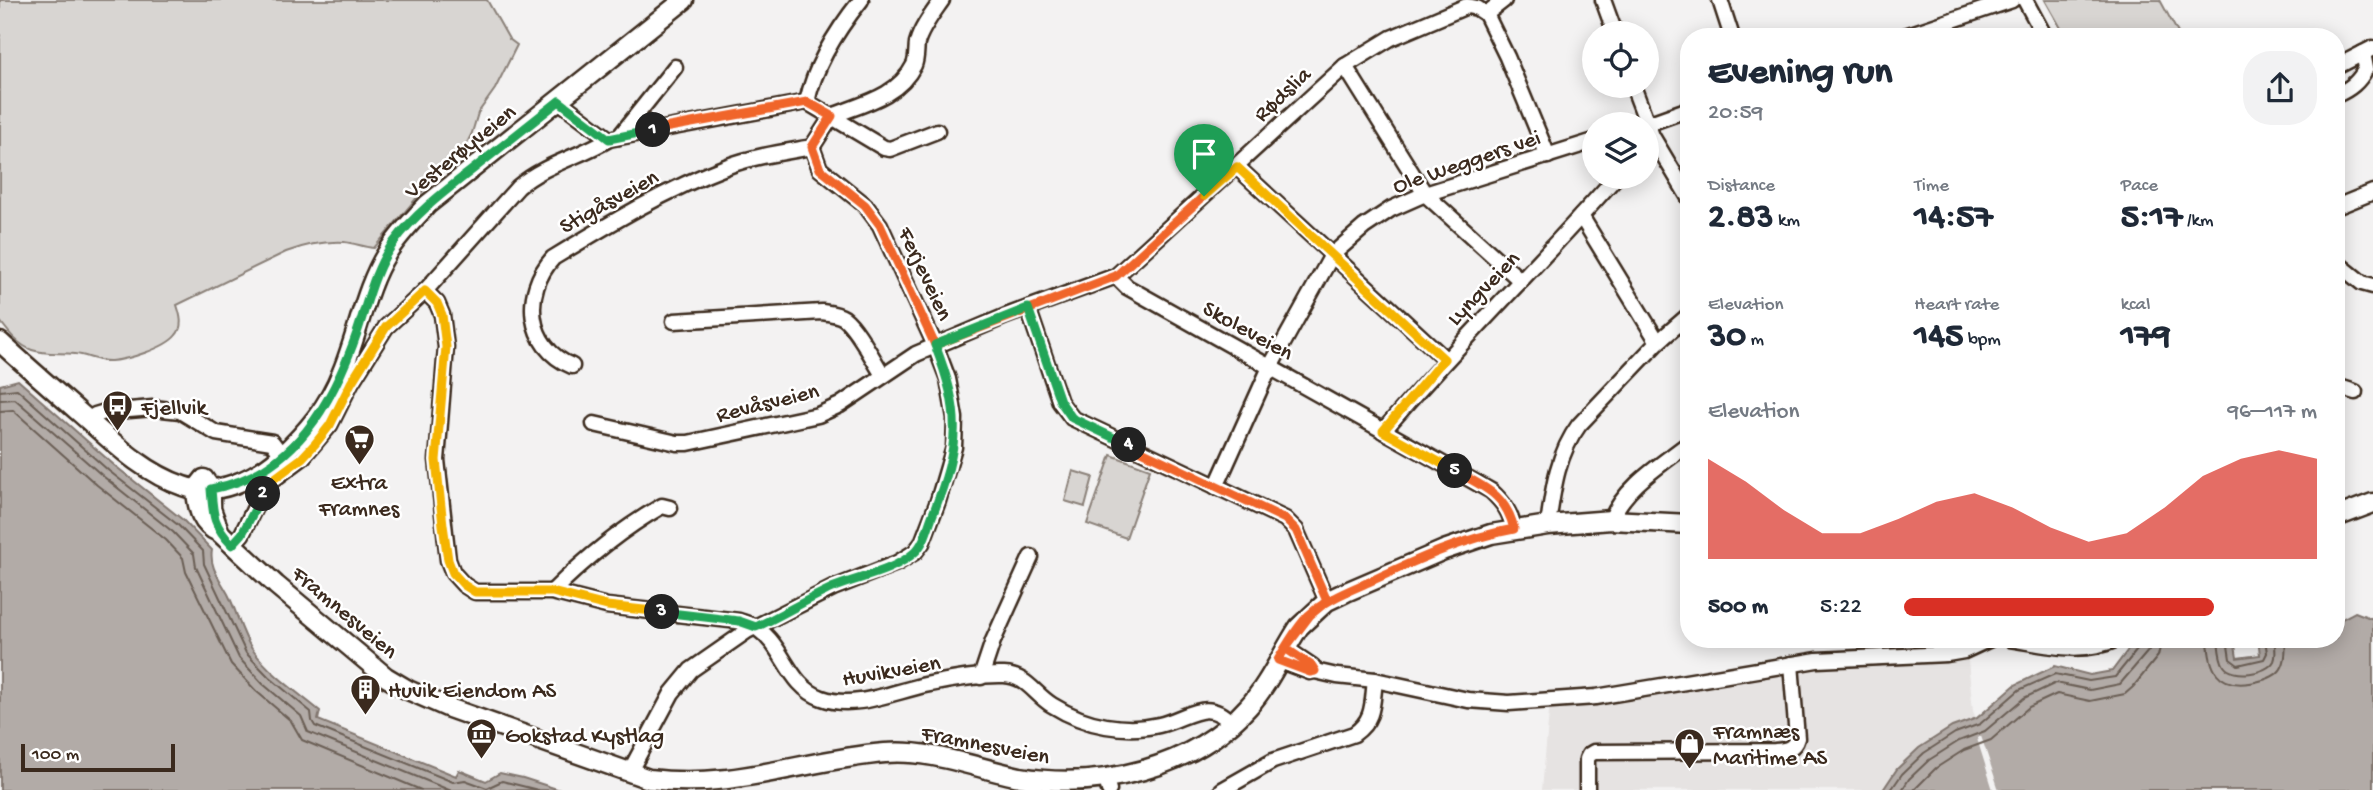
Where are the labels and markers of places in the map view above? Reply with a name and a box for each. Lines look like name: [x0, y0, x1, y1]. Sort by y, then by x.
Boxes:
pin: 1: [636, 113, 670, 148]
pin: [1174, 124, 1234, 196]
bus stop icon: Fjellvik: [101, 389, 135, 433]
place label: Fjellvik: [140, 396, 210, 423]
supermarket icon: Extra Framnes: [342, 423, 376, 467]
pin: 4: [1112, 428, 1146, 462]
pin: 5: [1438, 454, 1472, 489]
place label: Extra Framnes: [318, 471, 400, 524]
pin: 2: [246, 476, 280, 512]
pin: 3: [644, 594, 680, 630]
building icon: Huvik Eiendom AS: [348, 672, 382, 716]
place label: Huvik Eiendom AS: [388, 679, 557, 706]
museum icon: Gokstad Kystlag: [465, 717, 499, 761]
place label: Framnæs Maritime AS: [1712, 720, 1827, 773]
place label: Gokstad Kystlag: [505, 724, 664, 751]
shop icon: Framnæs Maritime AS: [1673, 726, 1707, 770]

